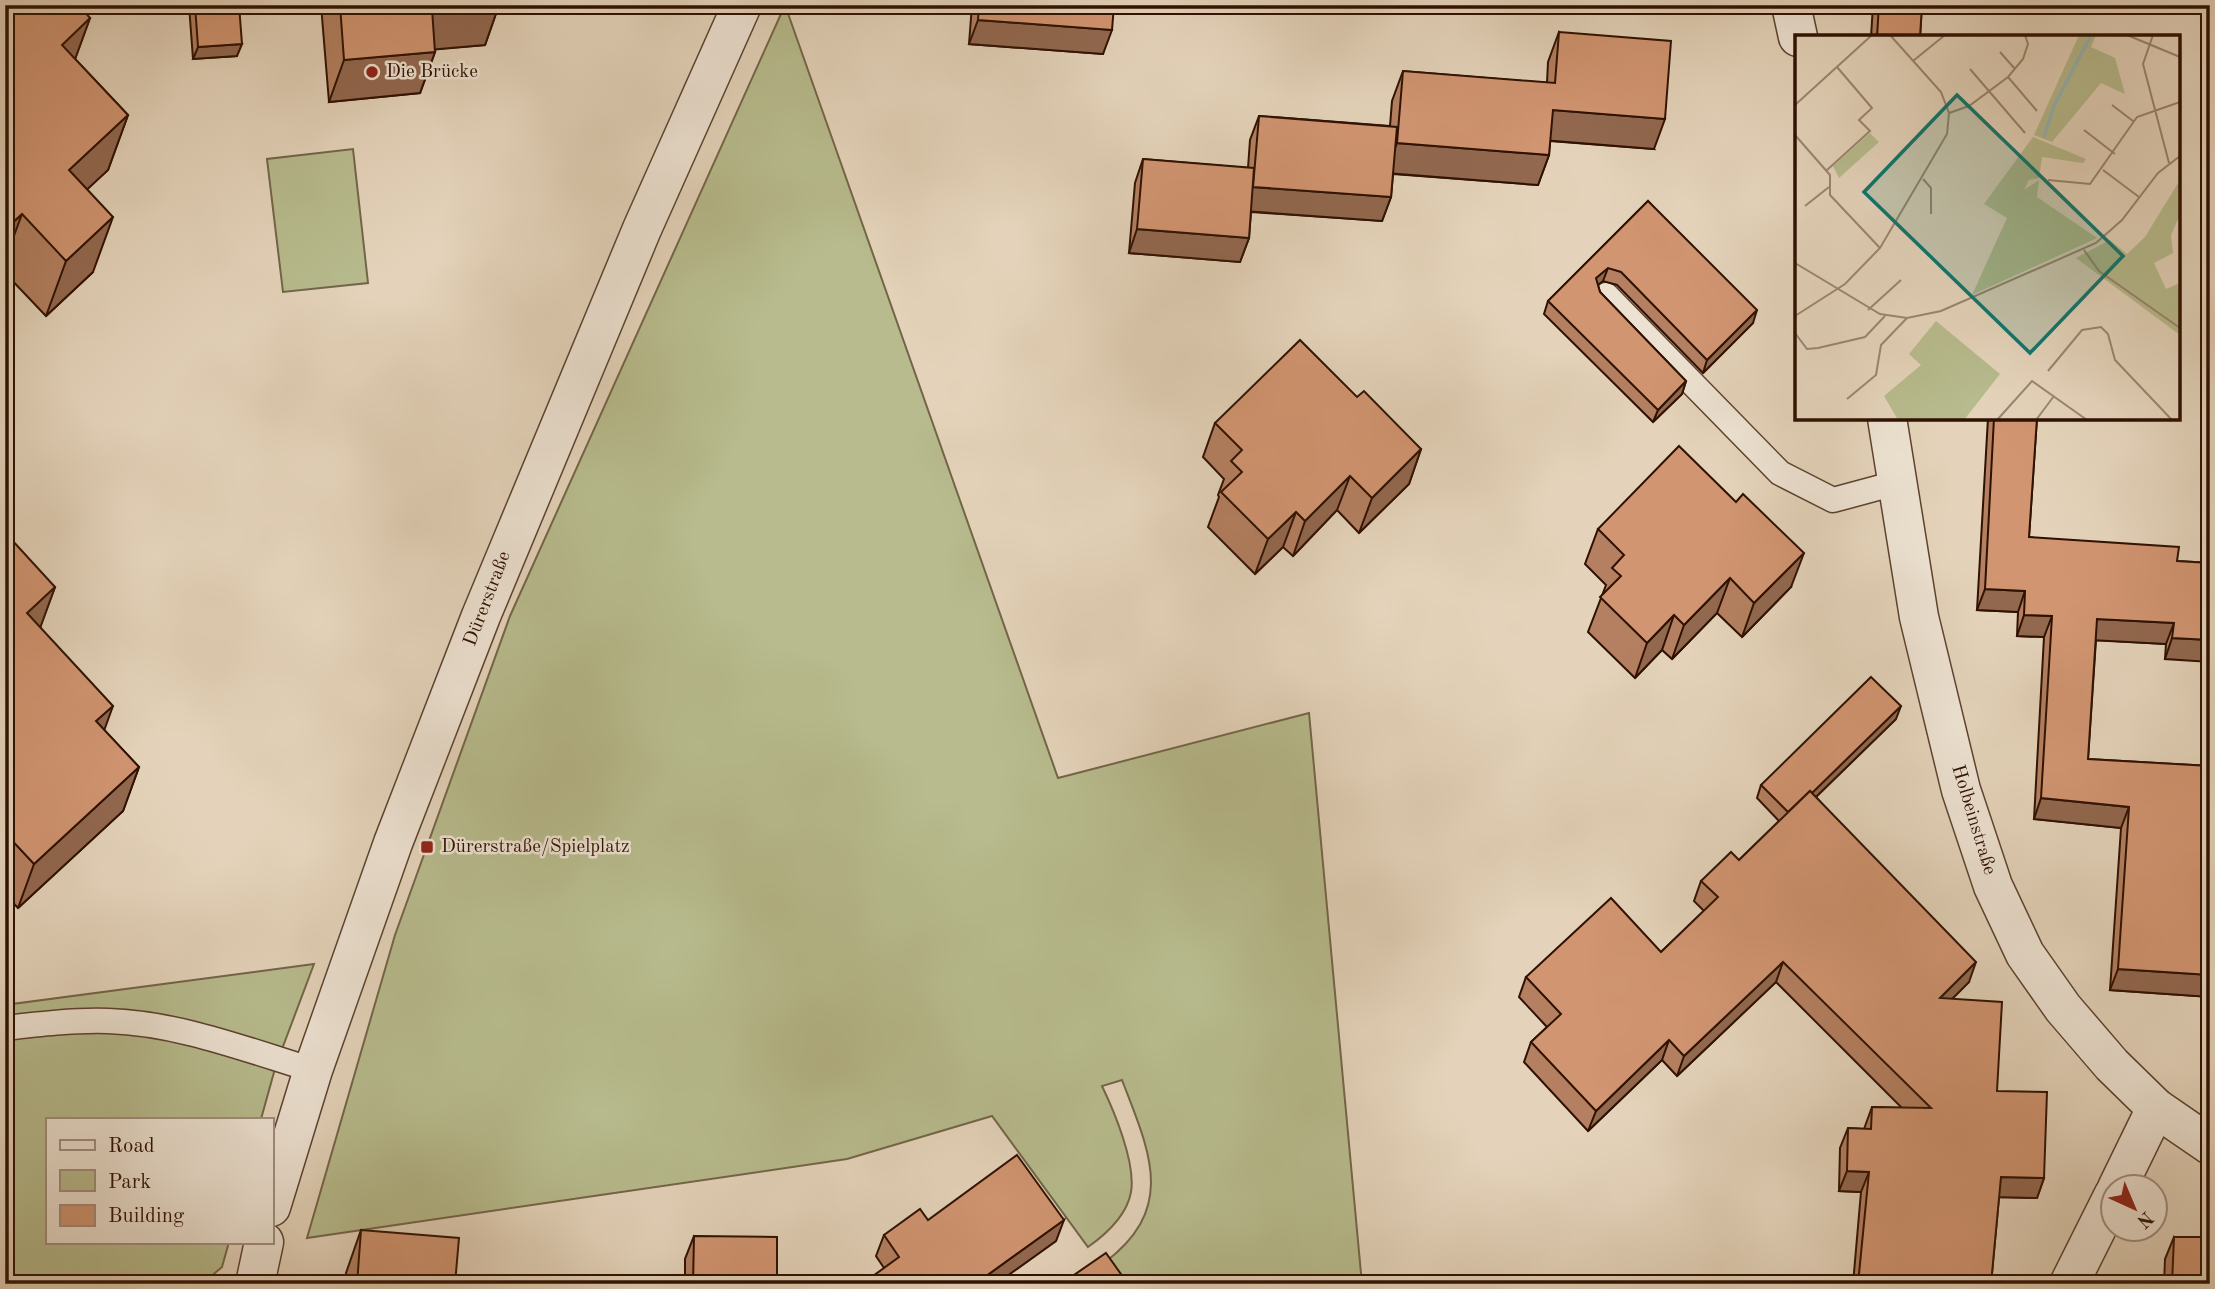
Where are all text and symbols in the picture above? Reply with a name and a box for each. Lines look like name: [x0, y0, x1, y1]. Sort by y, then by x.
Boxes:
inset map: [1795, 35, 2180, 420]
place label: Die Brücke: [386, 63, 478, 82]
marker: Die Brücke: [364, 64, 380, 80]
street label: Dürerstraße: [461, 549, 515, 649]
street label: Holbeinstraße: [1947, 763, 1999, 877]
place label: Dürerstraße/Spielplatz: [441, 838, 630, 857]
marker: Dürerstraße/Spielplatz: [419, 839, 435, 855]
legend: [46, 1118, 273, 1244]
text: Road: [108, 1136, 155, 1157]
text: Park: [108, 1172, 151, 1193]
north arrow: [2100, 1174, 2170, 1244]
text: Building: [108, 1206, 185, 1227]
text: N: [2132, 1207, 2156, 1231]

